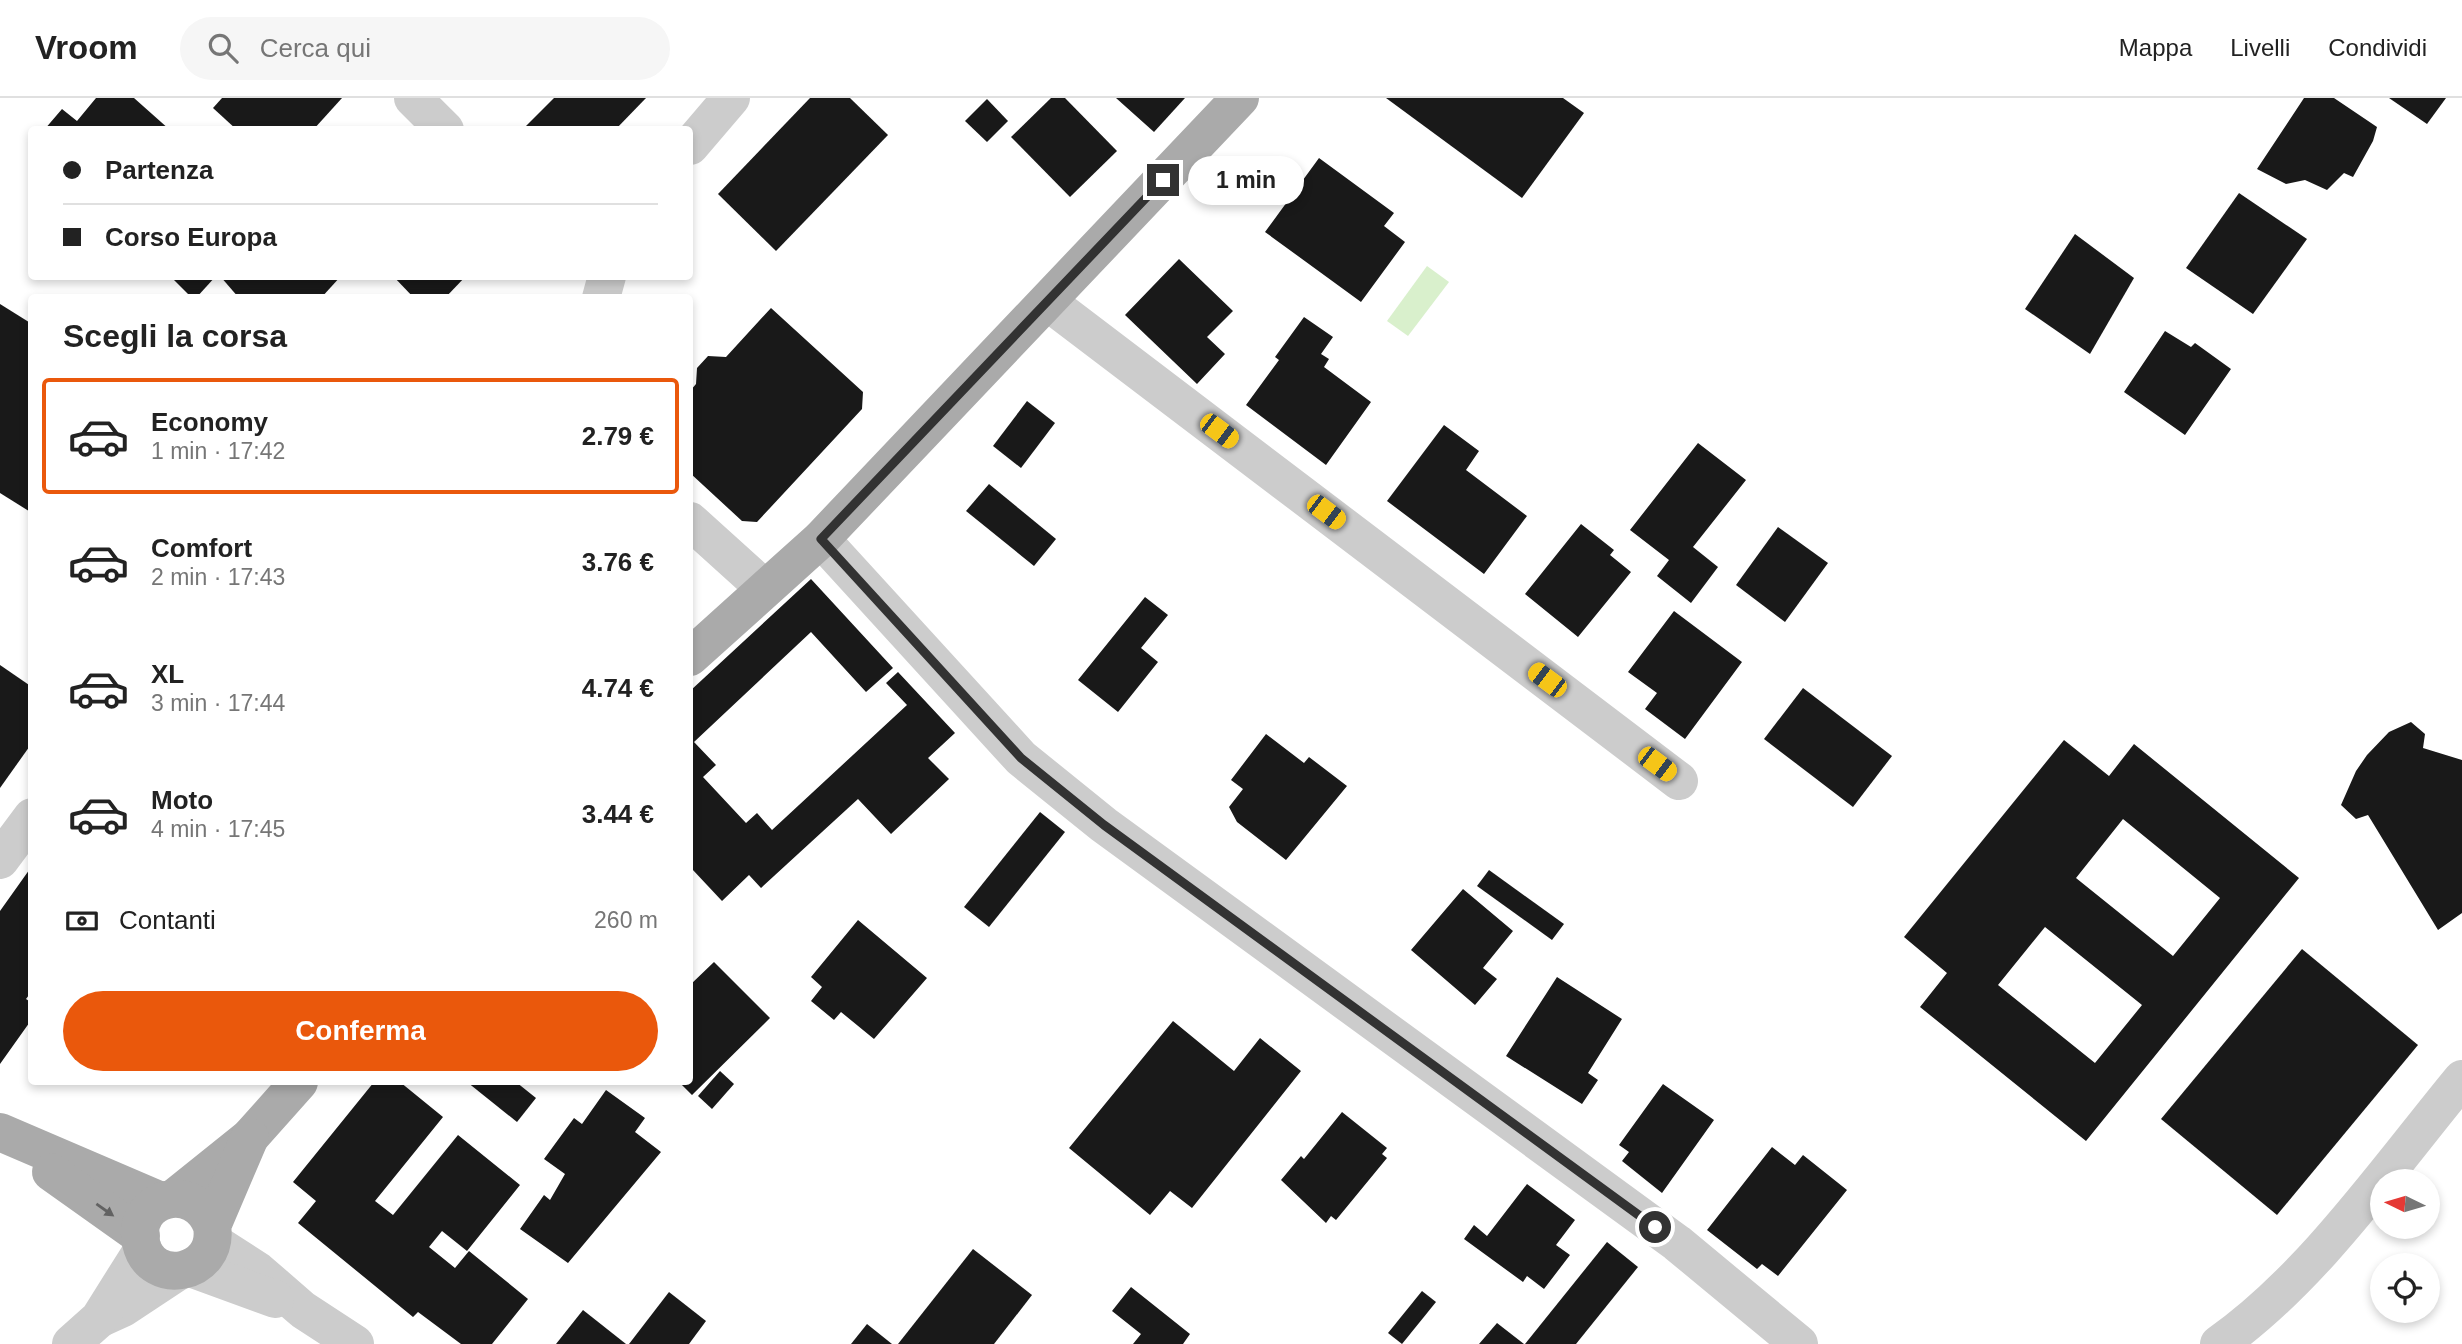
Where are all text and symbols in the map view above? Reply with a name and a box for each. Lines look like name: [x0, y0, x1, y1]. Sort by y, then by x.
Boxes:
search box: [180, 17, 670, 80]
text: Vroom: [35, 29, 138, 66]
icon: search: [204, 29, 242, 67]
text: Cerca qui: [260, 33, 371, 63]
text: Mappa: [2119, 34, 2192, 61]
text: Livelli: [2230, 34, 2290, 61]
text: Condividi: [2328, 34, 2427, 61]
text: Partenza: [105, 155, 213, 185]
callout: 1 min: [1188, 155, 1303, 204]
route end: [1147, 164, 1179, 196]
text: 1 min: [1216, 167, 1276, 193]
text: Corso Europa: [105, 222, 277, 252]
text: Scegli la corsa: [63, 318, 287, 354]
icon: car: [67, 405, 130, 468]
text: Economy: [151, 407, 268, 437]
car: [1196, 410, 1243, 452]
text: 2.79 €: [582, 421, 654, 451]
text: 1 min · 17:42: [151, 438, 285, 464]
car: [1303, 491, 1350, 533]
icon: car: [67, 531, 130, 594]
text: Comfort: [151, 533, 252, 563]
text: 3.76 €: [582, 547, 654, 577]
text: 2 min · 17:43: [151, 564, 285, 590]
icon: car: [67, 657, 130, 720]
text: XL: [151, 659, 184, 689]
car: [1524, 659, 1571, 701]
text: 4.74 €: [582, 673, 654, 703]
text: 3 min · 17:44: [151, 690, 285, 716]
car: [1634, 743, 1681, 785]
icon: car: [67, 783, 130, 846]
text: Moto: [151, 785, 213, 815]
text: 3.44 €: [582, 799, 654, 829]
text: 4 min · 17:45: [151, 816, 285, 842]
icon: cash: [63, 902, 101, 940]
text: Contanti: [119, 905, 216, 935]
text: 260 m: [594, 907, 658, 933]
button: Conferma: [63, 991, 658, 1071]
north arrow: [2370, 1169, 2440, 1239]
map controls: [2370, 1169, 2440, 1323]
one-way arrow: [96, 1203, 114, 1217]
route start: [1639, 1211, 1671, 1243]
button: locate: [2370, 1253, 2440, 1323]

